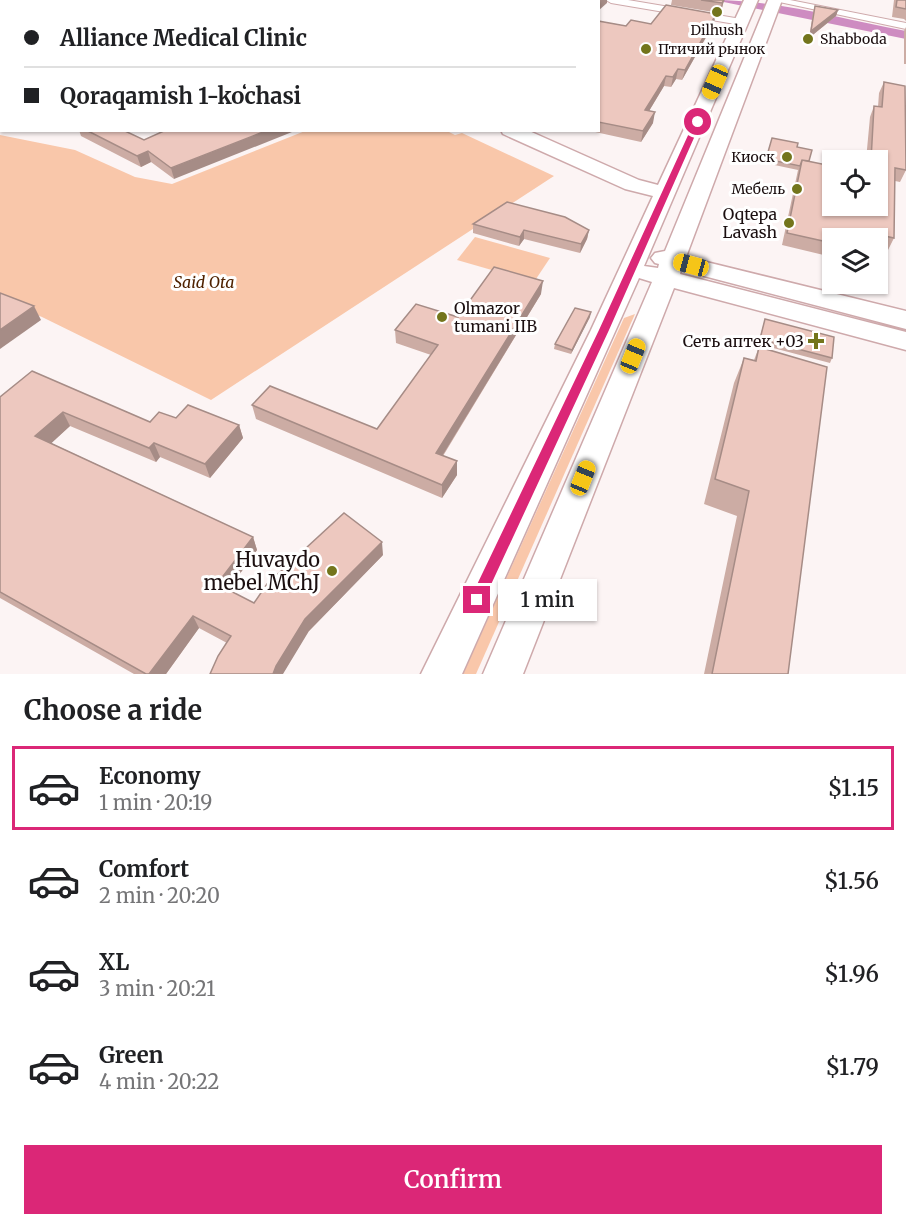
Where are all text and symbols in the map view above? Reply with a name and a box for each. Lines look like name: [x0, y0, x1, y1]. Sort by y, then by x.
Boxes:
marker: Dilhush: [710, 5, 724, 19]
place label: Dilhush: [691, 21, 743, 39]
text: Alliance Medical Clinic: [60, 24, 307, 52]
place label: Shabboda: [820, 30, 887, 48]
marker: Shabboda: [801, 32, 815, 46]
place label: Птичий рынок: [658, 40, 765, 58]
marker: Птичий рынок: [639, 42, 653, 56]
car: [699, 62, 731, 102]
text: Qoraqamish 1-koʻchasi: [60, 82, 301, 110]
route start: [684, 108, 711, 135]
place label: Киоск: [731, 148, 775, 166]
marker: Киоск: [780, 150, 794, 164]
map controls: [822, 150, 888, 294]
button: locate: [822, 150, 888, 216]
place label: Мебель: [731, 180, 785, 198]
marker: Мебель: [790, 182, 804, 196]
place label: Oqtepa Lavash: [722, 204, 777, 242]
marker: Oqtepa Lavash: [782, 216, 796, 230]
button: layers: [822, 228, 888, 294]
car: [671, 252, 711, 278]
park label: Said Ota: [173, 272, 235, 292]
place label: Olmazor tumani IIB: [454, 298, 537, 336]
marker: Olmazor tumani IIB: [435, 310, 449, 324]
place label: Сеть аптек +03: [683, 331, 804, 351]
marker: Сеть аптек +03: [809, 334, 823, 348]
car: [618, 336, 648, 376]
car: [568, 458, 598, 498]
place label: Huvaydo mebel MChJ: [204, 547, 320, 595]
marker: Huvaydo mebel MChJ: [325, 564, 339, 578]
callout: 1 min: [498, 579, 597, 621]
route end: [463, 586, 490, 613]
text: 1 min: [521, 587, 574, 612]
text: Choose a ride: [24, 693, 202, 727]
icon: car: [27, 761, 81, 815]
text: Economy: [99, 762, 200, 790]
text: $1.15: [828, 774, 879, 802]
text: 1 min · 20:19: [99, 790, 212, 815]
icon: car: [27, 854, 81, 908]
text: Comfort: [99, 855, 189, 883]
text: $1.56: [824, 867, 879, 895]
text: 2 min · 20:20: [99, 883, 220, 908]
icon: car: [27, 947, 81, 1001]
text: XL: [99, 948, 129, 976]
text: $1.96: [824, 960, 879, 988]
text: 3 min · 20:21: [99, 976, 215, 1001]
icon: car: [27, 1040, 81, 1094]
text: Green: [99, 1041, 163, 1069]
text: $1.79: [826, 1053, 879, 1081]
text: 4 min · 20:22: [99, 1069, 219, 1094]
button: Confirm: [24, 1145, 882, 1214]

